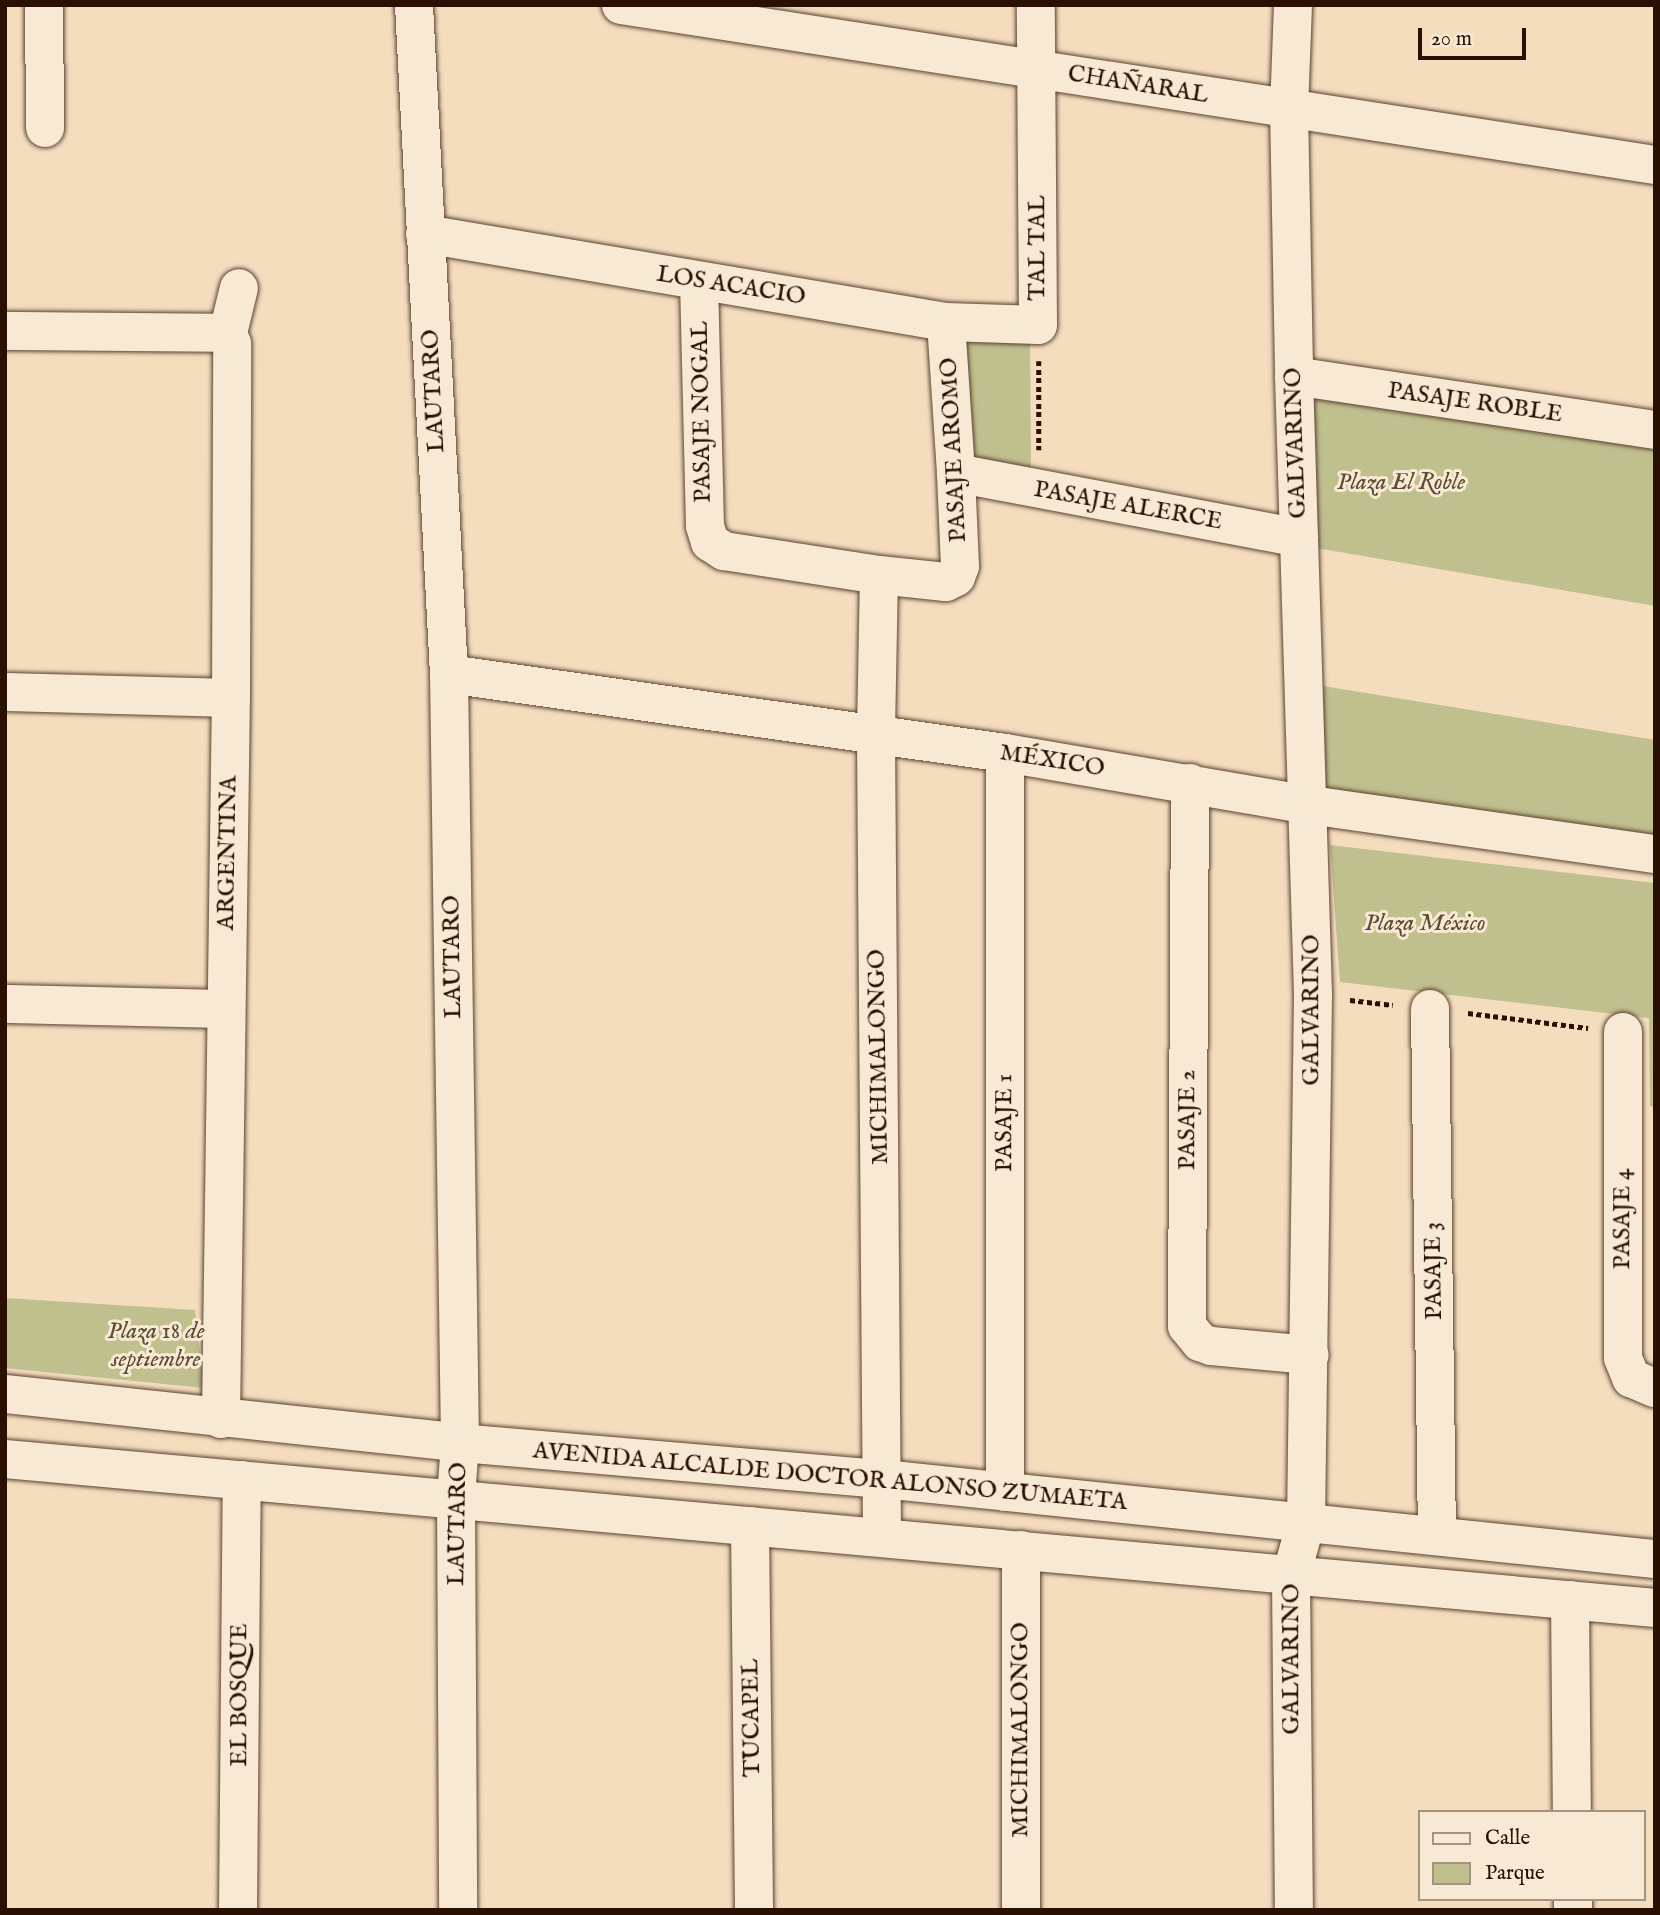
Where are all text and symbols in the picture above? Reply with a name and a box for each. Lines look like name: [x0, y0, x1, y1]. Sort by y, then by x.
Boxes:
scale bar: [1422, 14, 1530, 58]
text: 20 m: [1431, 26, 1472, 53]
street label: CHAÑARAL: [1066, 60, 1210, 110]
street label: TAL TAL: [1024, 195, 1052, 301]
street label: LOS ACACIO: [654, 260, 808, 312]
street label: PASAJE NOGAL: [686, 321, 718, 503]
street label: LAUTARO: [416, 329, 452, 453]
street label: PASAJE AROMO: [935, 357, 973, 543]
street label: GALVARINO: [1279, 367, 1313, 519]
street label: PASAJE ROBLE: [1386, 376, 1564, 430]
park label: Plaza El Roble: [1337, 469, 1465, 497]
street label: PASAJE ALERCE: [1032, 475, 1224, 537]
street label: MÉXICO: [998, 739, 1106, 783]
street label: ARGENTINA: [212, 775, 244, 931]
street label: LAUTARO: [438, 895, 468, 1019]
park label: Plaza México: [1364, 910, 1486, 938]
street label: GALVARINO: [1298, 934, 1326, 1086]
street label: MICHIMALONGO: [863, 949, 895, 1165]
street label: PASAJE 2: [1174, 1070, 1202, 1170]
street label: PASAJE 1: [991, 1074, 1019, 1172]
street label: PASAJE 4: [1609, 1169, 1637, 1269]
street label: PASAJE 3: [1419, 1222, 1449, 1320]
park label: Plaza 18 de septiembre: [107, 1318, 205, 1374]
street label: AVENIDA ALCALDE DOCTOR ALONSO ZUMAETA: [532, 1437, 1128, 1517]
street label: LAUTARO: [443, 1462, 473, 1586]
street label: GALVARINO: [1278, 1583, 1306, 1735]
street label: MICHIMALONGO: [1007, 1622, 1035, 1838]
street label: EL BOSQUE: [226, 1623, 254, 1767]
street label: TUCAPEL: [737, 1658, 767, 1778]
legend: [1418, 1810, 1646, 1901]
text: Calle: [1485, 1825, 1530, 1852]
text: Parque: [1485, 1860, 1545, 1887]

